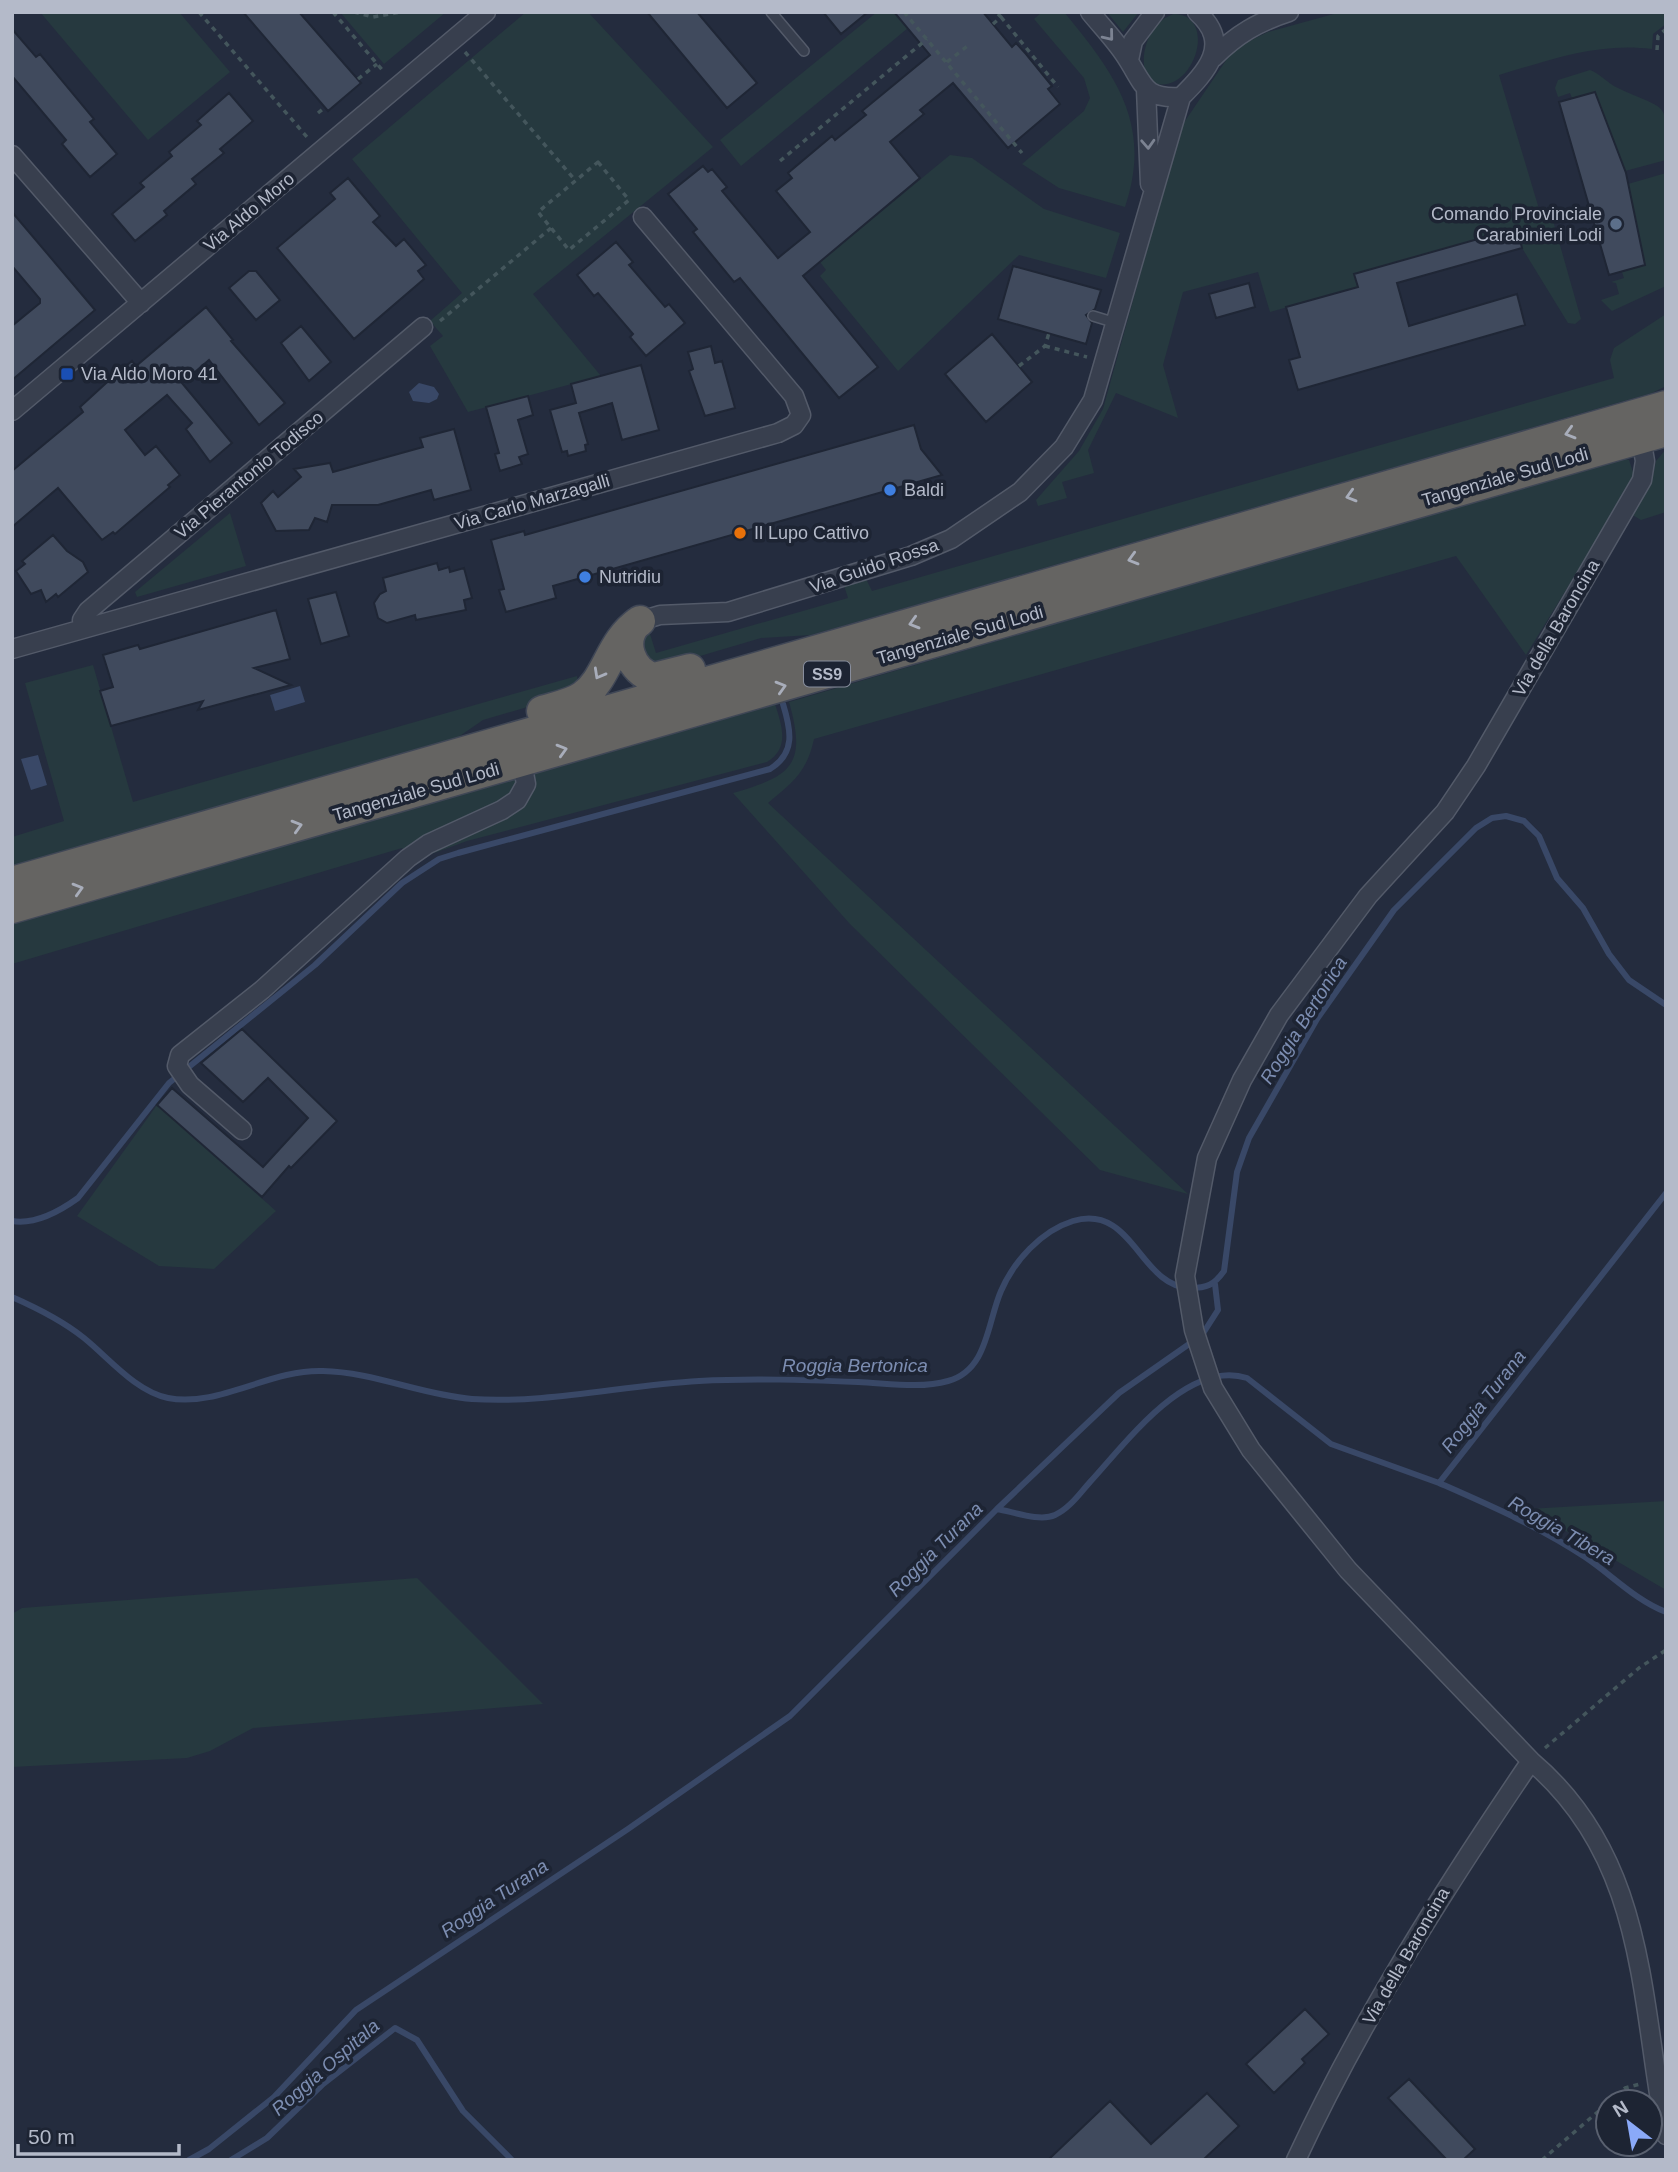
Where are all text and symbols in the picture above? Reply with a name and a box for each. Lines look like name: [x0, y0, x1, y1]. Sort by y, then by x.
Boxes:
one-way arrow: [1101, 28, 1114, 41]
one-way arrow: [1141, 138, 1156, 149]
street label: Via Aldo Moro: [200, 168, 298, 256]
place label: Comando Provinciale Carabinieri Lodi: [1431, 204, 1602, 245]
marker: Comando Provinciale Carabinieri Lodi: [1608, 216, 1624, 232]
place label: Via Aldo Moro 41: [81, 364, 218, 384]
marker: Via Aldo Moro 41: [59, 366, 75, 382]
street label: Via Pierantonio Todisco: [171, 407, 327, 543]
one-way arrow: [1564, 425, 1576, 440]
street label: Tangenziale Sud Lodi: [1420, 444, 1590, 510]
street label: Via Carlo Marzagalli: [452, 470, 612, 534]
place label: Baldi: [904, 480, 944, 500]
marker: Baldi: [882, 482, 898, 498]
one-way arrow: [1346, 488, 1358, 503]
place label: Il Lupo Cattivo: [754, 523, 869, 543]
marker: Il Lupo Cattivo: [732, 525, 748, 541]
street label: Via Guido Rossa: [807, 534, 942, 597]
one-way arrow: [1127, 551, 1139, 566]
street label: Via della Baroncina: [1509, 555, 1604, 700]
place label: Nutridiu: [599, 567, 661, 587]
marker: Nutridiu: [577, 569, 593, 585]
street label: Tangenziale Sud Lodi: [875, 602, 1045, 668]
one-way arrow: [908, 614, 920, 629]
road number: SS9: [804, 662, 850, 687]
one-way arrow: [594, 667, 607, 680]
one-way arrow: [775, 680, 787, 695]
one-way arrow: [556, 744, 568, 759]
street label: Tangenziale Sud Lodi: [331, 759, 501, 825]
one-way arrow: [290, 820, 302, 835]
one-way arrow: [72, 883, 84, 897]
water label: Roggia Bertonica: [1256, 953, 1351, 1088]
water label: Roggia Turana: [1437, 1346, 1530, 1457]
water label: Roggia Bertonica: [782, 1355, 928, 1376]
water label: Roggia Tibera: [1505, 1492, 1619, 1569]
water label: Roggia Turana: [884, 1498, 987, 1601]
water label: Roggia Turana: [437, 1855, 552, 1942]
street label: Via della Baroncina: [1359, 1883, 1454, 2028]
water label: Roggia Ospitala: [267, 2015, 383, 2120]
north arrow: [1594, 2088, 1664, 2158]
text: N: [1609, 2096, 1632, 2121]
scale bar: [18, 2112, 178, 2156]
text: 50 m: [28, 2125, 75, 2148]

